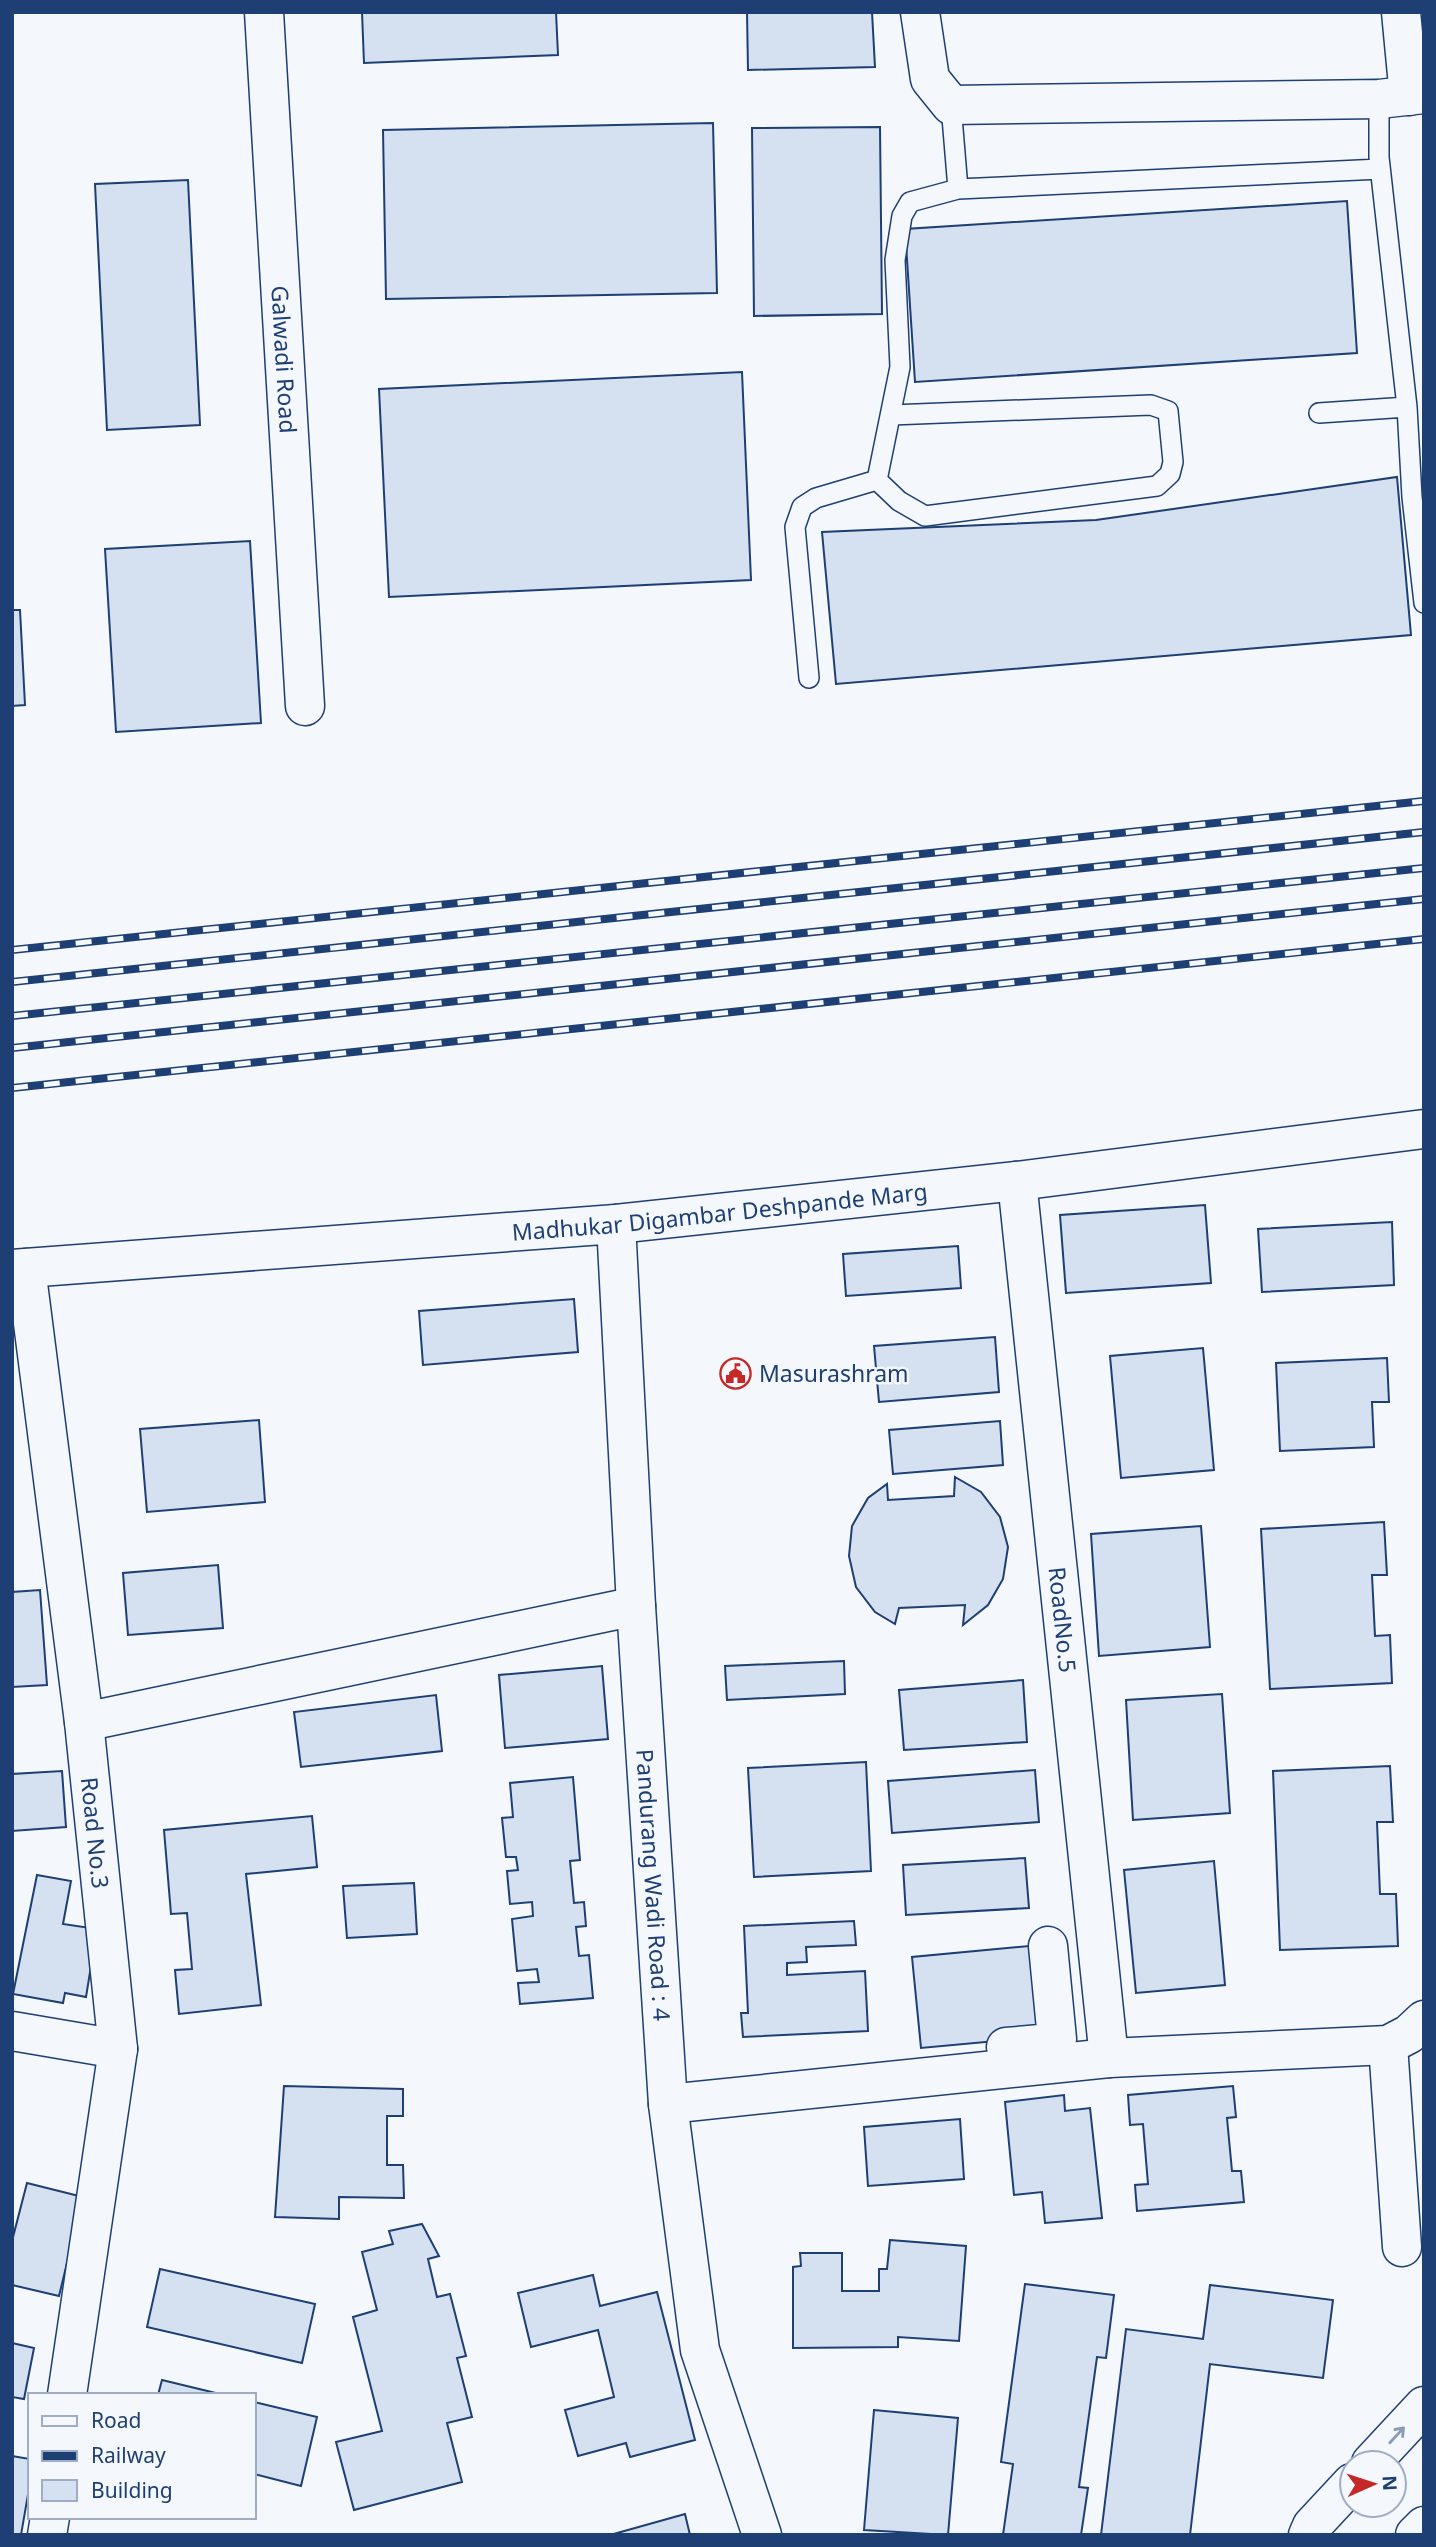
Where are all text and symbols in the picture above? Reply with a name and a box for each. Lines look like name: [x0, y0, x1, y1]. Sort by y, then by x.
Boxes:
street label: Galwadi Road: [264, 285, 305, 434]
street label: Madhukar Digambar Deshpande Marg: [511, 1175, 929, 1248]
public building icon: Masurashram: [719, 1356, 753, 1390]
place label: Masurashram: [759, 1357, 909, 1389]
street label: RoadNo.5: [1042, 1565, 1084, 1674]
street label: Pandurang Wadi Road : 4: [629, 1748, 679, 2022]
street label: Road No.3: [74, 1775, 117, 1890]
legend: [28, 2393, 256, 2519]
text: Road: [91, 2406, 141, 2434]
one-way arrow: [1389, 2427, 1406, 2444]
text: Railway: [91, 2441, 166, 2469]
north arrow: [1338, 2449, 1408, 2519]
text: N: [1377, 2475, 1403, 2492]
text: Building: [91, 2476, 173, 2504]

